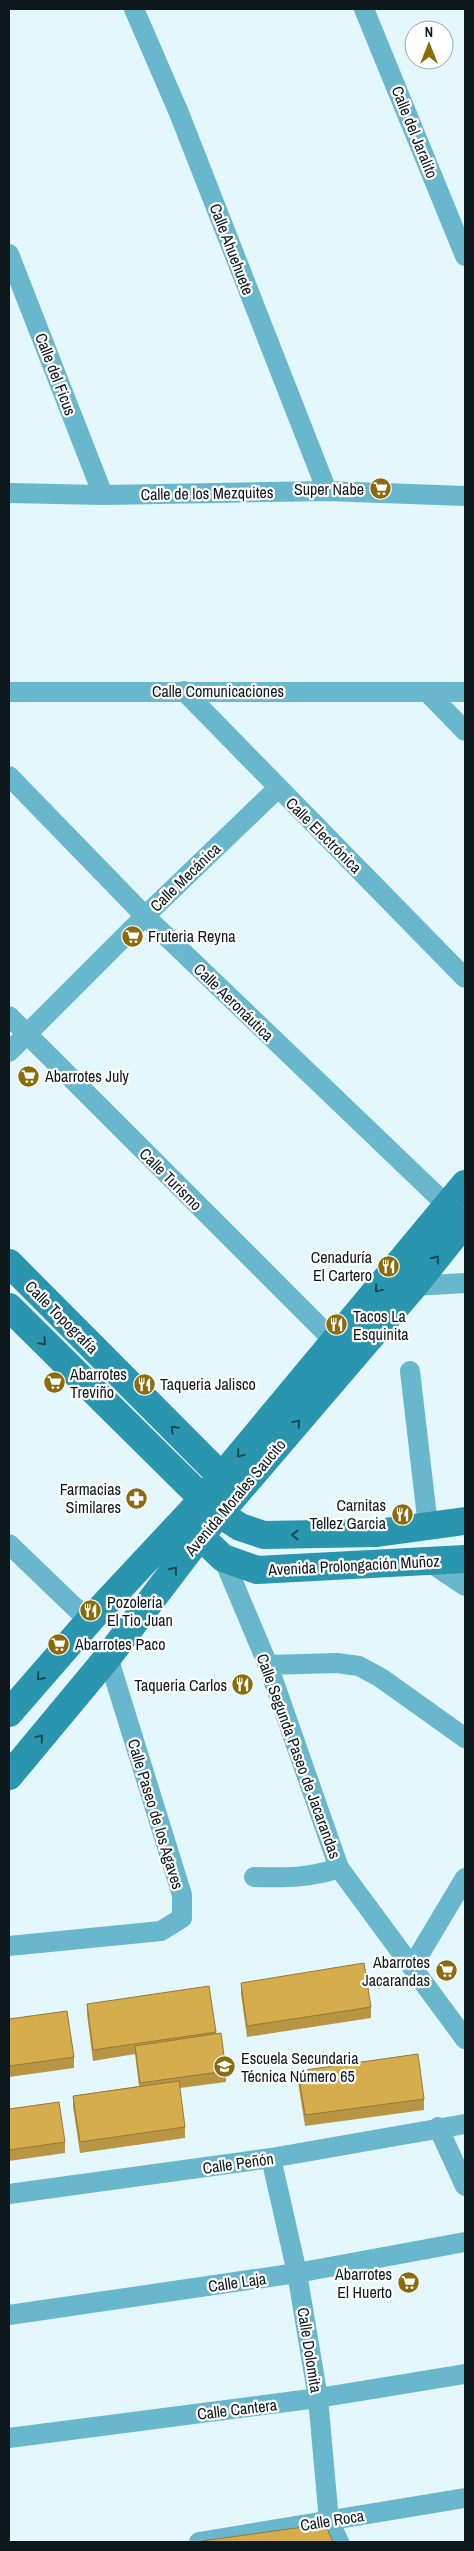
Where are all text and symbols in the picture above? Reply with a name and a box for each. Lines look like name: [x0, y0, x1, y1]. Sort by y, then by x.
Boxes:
north arrow: [404, 20, 454, 70]
text: N: [425, 23, 433, 41]
street label: Calle del Jaralito: [386, 83, 444, 181]
street label: Calle Ahuehuete: [204, 200, 260, 298]
street label: Calle del Ficus: [30, 330, 82, 418]
supermarket icon: Super Nabe: [368, 477, 392, 501]
place label: Super Nabe: [294, 478, 364, 500]
street label: Calle de los Mezquites: [140, 481, 274, 505]
street label: Calle Comunicaciones: [152, 680, 284, 702]
street label: Calle Electrónica: [281, 792, 367, 878]
street label: Calle Mecánica: [145, 837, 226, 916]
supermarket icon: Fruteria Reyna: [120, 924, 144, 948]
place label: Fruteria Reyna: [148, 925, 236, 947]
street label: Calle Aeronáutica: [189, 958, 279, 1046]
supermarket icon: Abarrotes July: [17, 1064, 41, 1088]
place label: Abarrotes July: [44, 1065, 129, 1087]
street label: Calle Turismo: [135, 1143, 207, 1215]
place label: Cenaduría El Cartero: [311, 1246, 373, 1286]
restaurant icon: Cenaduría El Cartero: [376, 1254, 400, 1278]
one-way arrow: [430, 1256, 438, 1265]
street label: Calle Topografía: [21, 1276, 104, 1359]
one-way arrow: [375, 1283, 384, 1292]
place label: Tacos La Esquinita: [353, 1305, 409, 1345]
restaurant icon: Tacos La Esquinita: [325, 1313, 349, 1337]
one-way arrow: [38, 1336, 47, 1345]
place label: Abarrotes Treviño: [69, 1363, 127, 1403]
supermarket icon: Abarrotes Treviño: [42, 1371, 66, 1395]
restaurant icon: Taqueria Jalisco: [132, 1372, 156, 1396]
place label: Taqueria Jalisco: [160, 1373, 256, 1395]
one-way arrow: [291, 1420, 300, 1429]
one-way arrow: [171, 1426, 180, 1435]
street label: Avenida Morales Saucito: [179, 1434, 290, 1561]
one-way arrow: [237, 1448, 246, 1457]
place label: Farmacias Similares: [60, 1478, 121, 1518]
pharmacy icon: Farmacias Similares: [125, 1486, 149, 1510]
place label: Carnitas Tellez Garcia: [309, 1494, 387, 1534]
restaurant icon: Carnitas Tellez Garcia: [390, 1502, 414, 1526]
one-way arrow: [291, 1530, 299, 1541]
street label: Avenida Prolongación Muñoz: [267, 1549, 441, 1581]
one-way arrow: [168, 1567, 177, 1576]
place label: Pozolería El Tio Juan: [107, 1591, 173, 1631]
restaurant icon: Pozolería El Tio Juan: [79, 1599, 103, 1623]
supermarket icon: Abarrotes Paco: [47, 1632, 71, 1656]
place label: Abarrotes Paco: [74, 1633, 165, 1655]
street label: Calle Segunda Paseo de Jacarandas: [252, 1650, 346, 1862]
one-way arrow: [37, 1672, 46, 1681]
restaurant icon: Taqueria Carlos: [231, 1673, 255, 1697]
place label: Taqueria Carlos: [134, 1674, 227, 1696]
one-way arrow: [34, 1735, 43, 1744]
street label: Calle Paseo de los Agaves: [123, 1736, 189, 1892]
place label: Abarrotes Jacarandas: [362, 1951, 430, 1991]
supermarket icon: Abarrotes Jacarandas: [434, 1959, 458, 1983]
place label: Escuela Secundaria Técnica Número 65: [241, 2047, 359, 2087]
school or university icon: Escuela Secundaria Técnica Número 65: [213, 2055, 237, 2079]
street label: Calle Peñón: [201, 2147, 275, 2179]
place label: Abarrotes El Huerto: [334, 2263, 392, 2303]
street label: Calle Laja: [207, 2267, 268, 2297]
supermarket icon: Abarrotes El Huerto: [396, 2271, 420, 2295]
street label: Calle Dolomita: [292, 2306, 328, 2395]
street label: Calle Cantera: [196, 2393, 279, 2425]
street label: Calle Roca: [299, 2504, 366, 2536]

